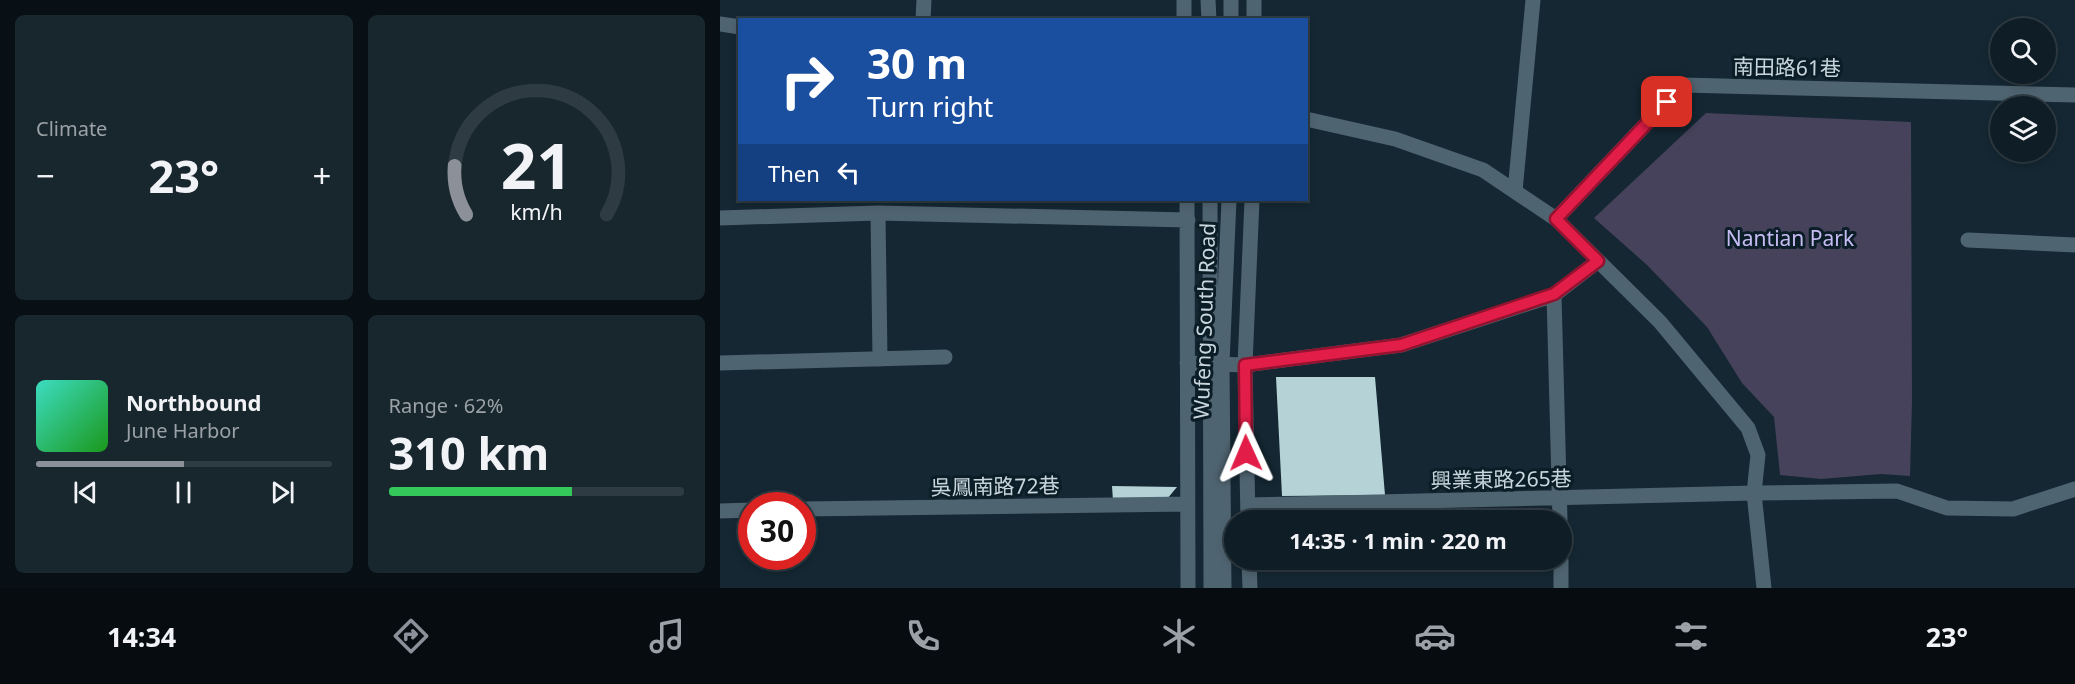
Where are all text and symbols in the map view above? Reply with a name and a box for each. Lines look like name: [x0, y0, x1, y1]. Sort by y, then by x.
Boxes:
map controls: [1990, 18, 2056, 162]
button: search: [1990, 18, 2056, 84]
text: 30 m: [867, 34, 967, 91]
icon: right: [768, 42, 846, 120]
street label: 南田路61巷: [1733, 52, 1841, 82]
pin: [1641, 76, 1692, 127]
icon: arrive: [1650, 85, 1683, 118]
text: Turn right: [867, 88, 993, 125]
button: layers: [1990, 96, 2056, 162]
text: Climate: [36, 115, 107, 142]
text: 21: [501, 122, 572, 207]
text: 23°: [148, 145, 219, 206]
text: −: [36, 153, 55, 198]
text: +: [313, 153, 332, 198]
icon: left: [832, 156, 865, 189]
text: Then: [768, 158, 820, 188]
text: km/h: [510, 197, 563, 226]
street label: Wufeng South Road: [1187, 222, 1221, 420]
park label: Nantian Park: [1726, 224, 1855, 252]
text: Northbound: [126, 387, 261, 417]
text: Range · 62%: [389, 392, 503, 419]
text: June Harbor: [126, 417, 240, 444]
position arrow: [1214, 421, 1278, 485]
text: 310 km: [389, 422, 549, 483]
street label: 興業東路265巷: [1430, 464, 1572, 494]
street label: 吳鳳南路72巷: [930, 471, 1060, 501]
icon: previous: [69, 476, 102, 509]
icon: pause: [167, 476, 200, 509]
icon: next: [266, 476, 299, 509]
speed limit sign: 30: [738, 492, 816, 570]
text: 14:35 · 1 min · 220 m: [1289, 525, 1507, 555]
icon: directions: [390, 615, 432, 657]
icon: music: [646, 615, 688, 657]
icon: phone: [902, 615, 944, 657]
icon: climate: [1158, 615, 1200, 657]
icon: car: [1414, 615, 1456, 657]
icon: filters: [1670, 615, 1712, 657]
text: 14:34: [107, 618, 176, 655]
text: 23°: [1926, 618, 1968, 655]

